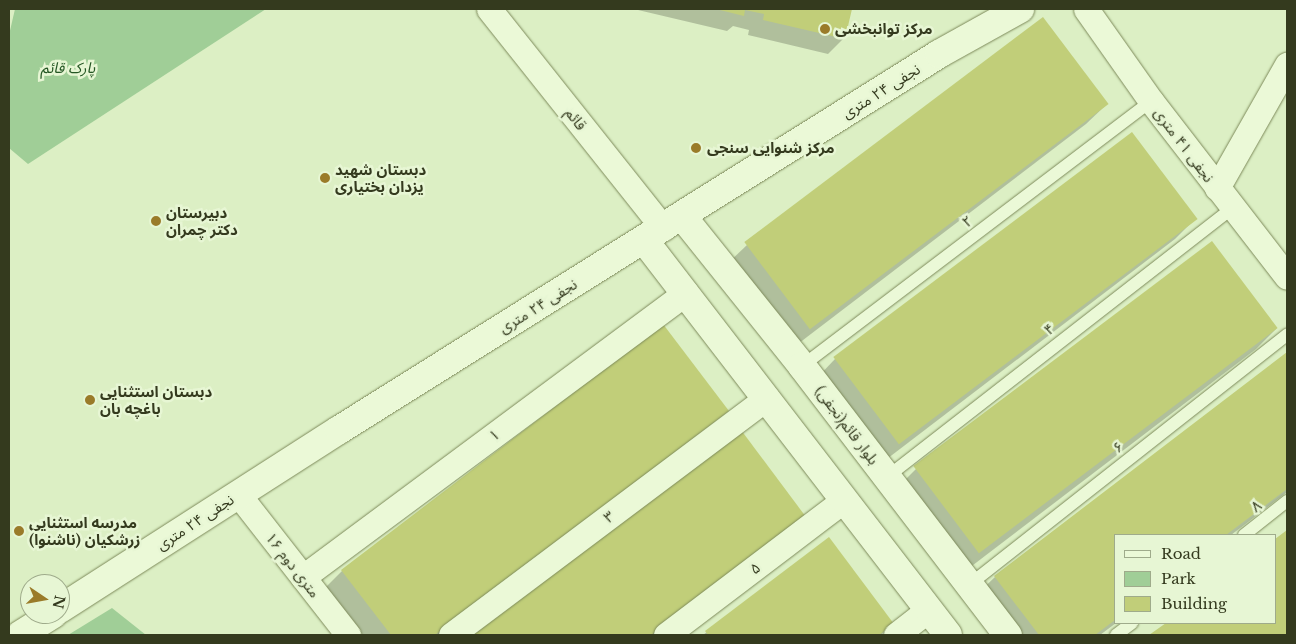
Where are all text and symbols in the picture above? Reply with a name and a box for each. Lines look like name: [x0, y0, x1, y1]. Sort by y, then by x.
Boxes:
place label: مرکز توانبخشی: [835, 20, 932, 38]
marker: مرکز توانبخشی: [819, 23, 831, 35]
park label: پارک قائم: [41, 59, 95, 77]
street label: نجفی ۲۴ متری: [839, 60, 923, 122]
street label: قائم: [562, 104, 590, 134]
street label: نجفی ۴۱ متری: [1150, 104, 1218, 186]
place label: مرکز شنوایی سنجی: [707, 139, 835, 157]
marker: مرکز شنوایی سنجی: [689, 141, 703, 155]
place label: دبستان شهید یزدان بختیاری: [335, 160, 426, 195]
marker: دبستان شهید یزدان بختیاری: [319, 172, 331, 184]
place label: دبیرستان دکتر چمران: [166, 203, 238, 238]
street label: ۲: [958, 211, 976, 231]
marker: دبیرستان دکتر چمران: [150, 215, 162, 227]
street label: نجفی ۲۴ متری: [496, 275, 580, 337]
street label: ۴: [1040, 319, 1058, 339]
place label: دبستان استثنایی باغچه بان: [100, 382, 212, 417]
street label: بلوار قائم(نجفی): [811, 382, 883, 468]
marker: دبستان استثنایی باغچه بان: [84, 394, 96, 406]
street label: ۱: [485, 425, 503, 445]
street label: ۶: [1109, 437, 1127, 457]
street label: نجفی ۲۴ متری: [153, 490, 237, 554]
street label: ۸: [1247, 496, 1265, 516]
street label: ۳: [600, 507, 618, 527]
place label: مدرسه استثنایی زرشکیان (ناشنوا): [29, 513, 140, 548]
marker: مدرسه استثنایی زرشکیان (ناشنوا): [13, 525, 25, 537]
street label: ۱۶ متری دوم: [262, 529, 324, 601]
legend: [1114, 534, 1276, 624]
text: Road: [1161, 544, 1201, 563]
street label: ۵: [746, 558, 764, 578]
text: Park: [1161, 569, 1196, 588]
north arrow: [20, 574, 70, 624]
text: N: [49, 594, 69, 610]
text: Building: [1161, 594, 1227, 613]

